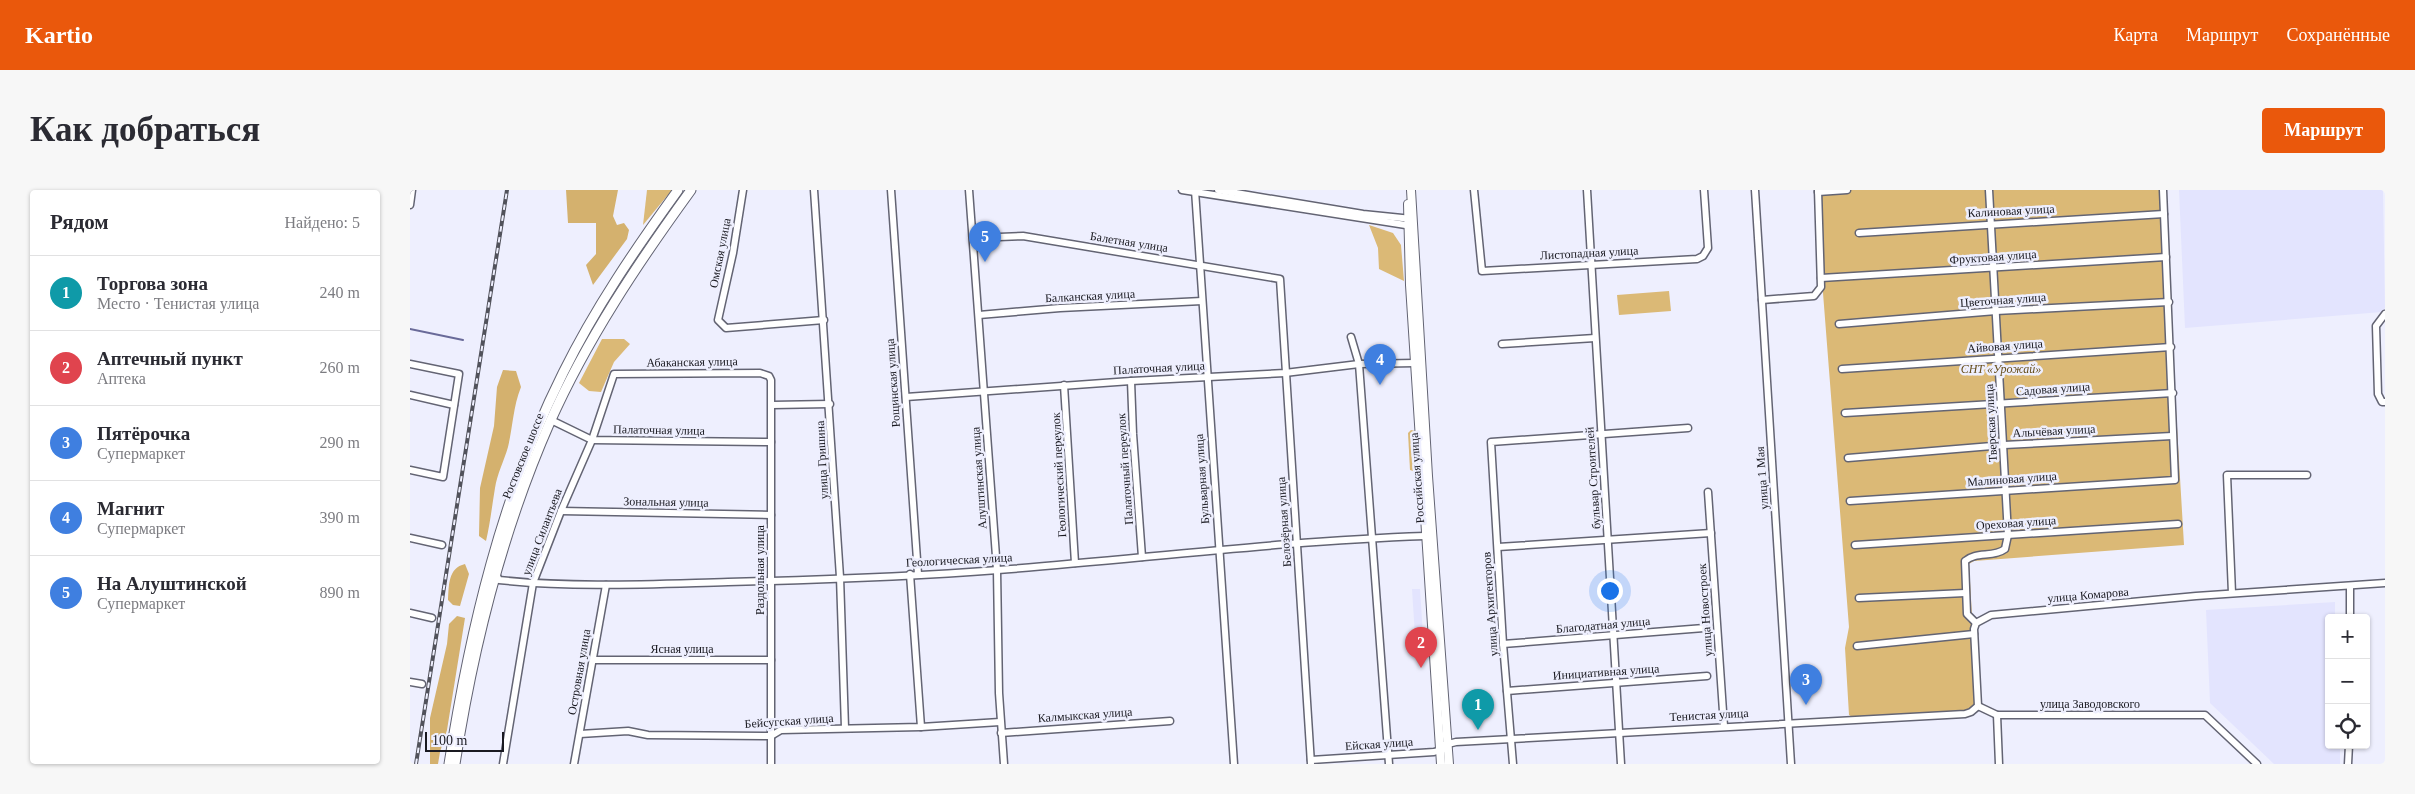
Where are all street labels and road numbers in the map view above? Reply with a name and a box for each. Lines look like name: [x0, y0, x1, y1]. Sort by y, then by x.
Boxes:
street label: Калиновая улица: [1967, 202, 2056, 220]
street label: Омская улица: [706, 216, 734, 289]
street label: Балетная улица: [1089, 229, 1170, 255]
street label: Листопадная улица: [1539, 243, 1639, 263]
street label: Фруктовая улица: [1949, 247, 2038, 267]
street label: Балканская улица: [1045, 287, 1136, 305]
street label: Цветочная улица: [1959, 290, 2047, 310]
street label: Айвовая улица: [1967, 336, 2044, 356]
street label: Рощинская улица: [883, 337, 903, 428]
street label: Абаканская улица: [646, 354, 738, 370]
street label: Палаточная улица: [1113, 359, 1206, 377]
street label: Садовая улица: [2015, 379, 2091, 399]
street label: Тверская улица: [1982, 383, 2000, 462]
street label: Ростовское шоссе: [499, 411, 547, 501]
street label: Геологический переулок: [1049, 412, 1069, 538]
street label: Палаточный переулок: [1114, 413, 1136, 525]
street label: улица Гришина: [813, 420, 831, 500]
street label: Палаточная улица: [613, 422, 706, 438]
street label: Алычёвая улица: [2012, 422, 2097, 440]
street label: Алуштинская улица: [968, 426, 990, 530]
street label: бульвар Строителей: [1582, 426, 1604, 530]
street label: Российская улица: [1407, 432, 1427, 524]
street label: Бульварная улица: [1192, 433, 1212, 525]
street label: улица 1 Мая: [1753, 446, 1771, 510]
street label: Малиновая улица: [1967, 469, 2058, 489]
street label: Белозёрная улица: [1274, 476, 1294, 567]
street label: улица Силантьева: [519, 486, 565, 577]
street label: Зональная улица: [623, 494, 709, 510]
street label: Ореховая улица: [1975, 513, 2057, 533]
street label: Раздольная улица: [753, 524, 767, 615]
street label: Геологическая улица: [905, 550, 1013, 570]
street label: улица Архитекторов: [1479, 551, 1501, 657]
street label: улица Новостроек: [1695, 563, 1715, 657]
street label: улица Комарова: [2047, 584, 2130, 606]
street label: Благодатная улица: [1555, 614, 1651, 636]
street label: Островная улица: [565, 627, 594, 716]
street label: Ясная улица: [650, 642, 714, 656]
street label: Инициативная улица: [1552, 661, 1660, 683]
street label: улица Заводовского: [2040, 697, 2140, 711]
street label: Калмыкская улица: [1037, 705, 1133, 725]
street label: Тенистая улица: [1669, 706, 1750, 724]
street label: Бейсугская улица: [744, 711, 835, 731]
street label: Ейская улица: [1344, 735, 1414, 753]

